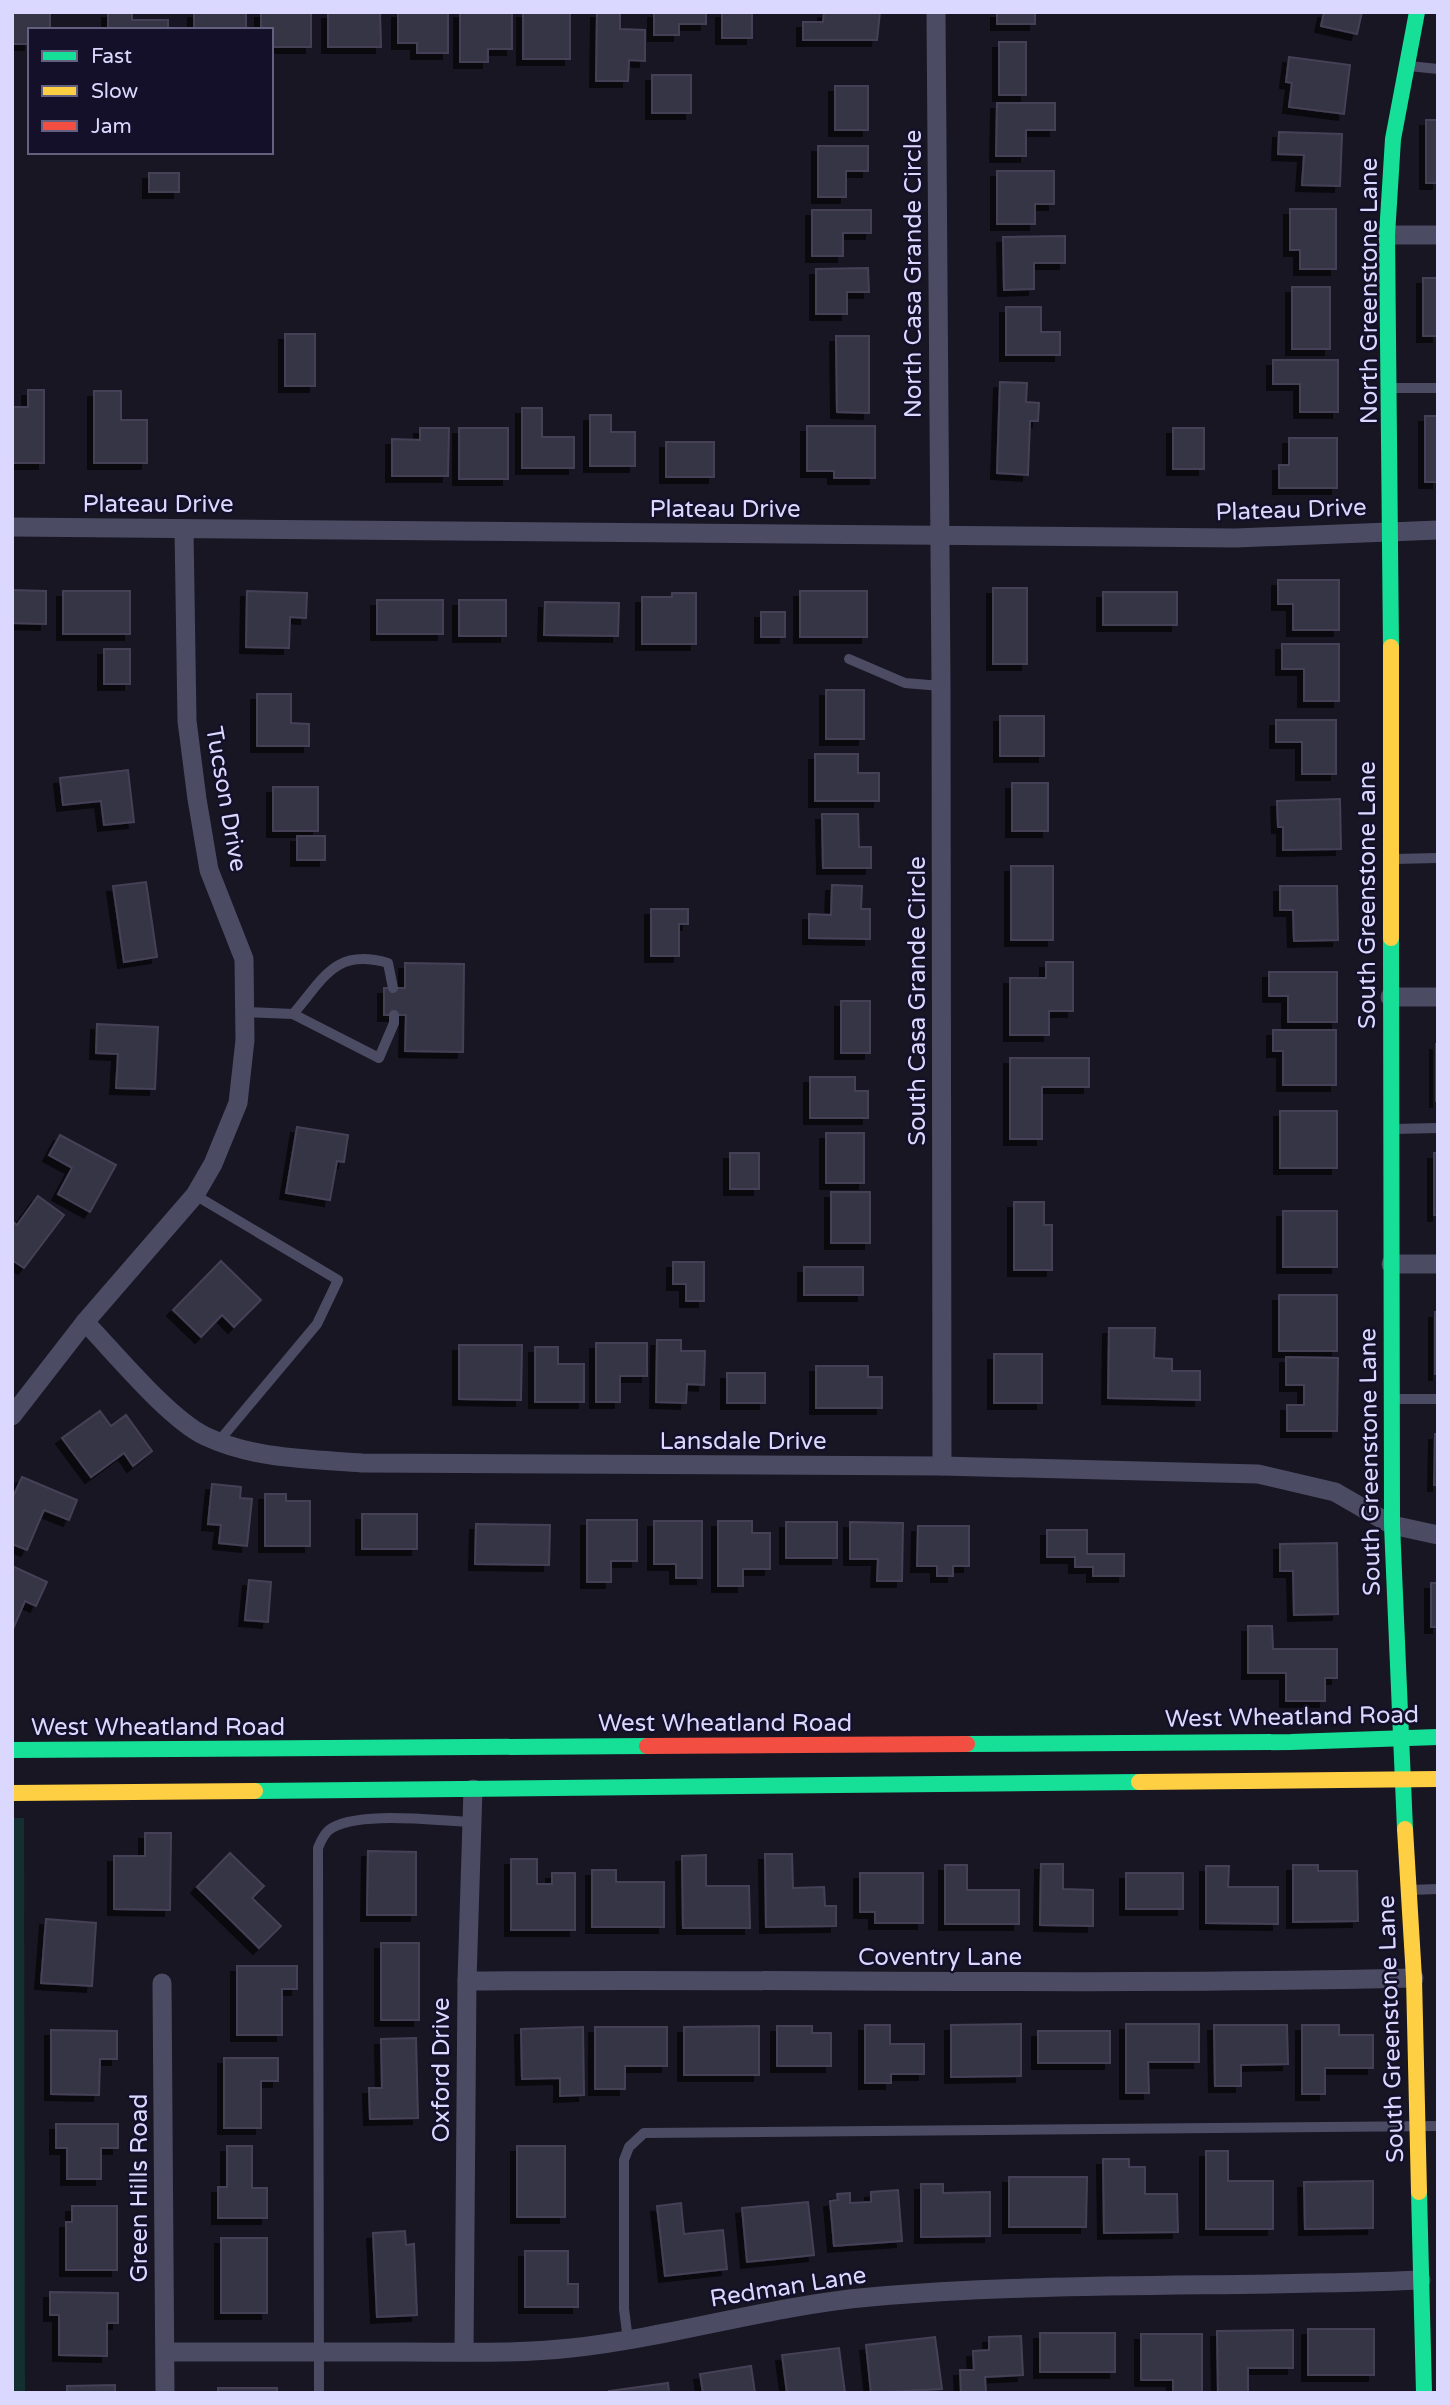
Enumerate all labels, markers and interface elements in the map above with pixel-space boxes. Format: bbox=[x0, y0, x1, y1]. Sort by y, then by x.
legend bbox=[28, 28, 273, 154]
text: Fast bbox=[91, 44, 132, 69]
text: Slow bbox=[91, 79, 139, 104]
text: Jam bbox=[91, 114, 132, 139]
street label: North Casa Grande Circle bbox=[899, 130, 928, 418]
street label: North Greenstone Lane bbox=[1355, 158, 1384, 424]
street label: Plateau Drive bbox=[82, 490, 234, 519]
street label: Plateau Drive bbox=[1215, 493, 1367, 527]
street label: Plateau Drive bbox=[649, 495, 801, 524]
street label: Tucson Drive bbox=[199, 724, 253, 874]
street label: South Greenstone Lane bbox=[1353, 761, 1382, 1029]
street label: South Casa Grande Circle bbox=[903, 856, 932, 1146]
street label: South Greenstone Lane bbox=[1353, 1328, 1387, 1596]
street label: Lansdale Drive bbox=[660, 1427, 827, 1456]
street label: West Wheatland Road bbox=[1165, 1700, 1419, 1734]
street label: West Wheatland Road bbox=[598, 1709, 852, 1738]
street label: West Wheatland Road bbox=[31, 1713, 285, 1742]
street label: South Greenstone Lane bbox=[1372, 1895, 1410, 2163]
street label: Coventry Lane bbox=[858, 1943, 1022, 1972]
street label: Oxford Drive bbox=[427, 1997, 456, 2143]
street label: Green Hills Road bbox=[125, 2094, 154, 2282]
street label: Redman Lane bbox=[708, 2260, 868, 2314]

